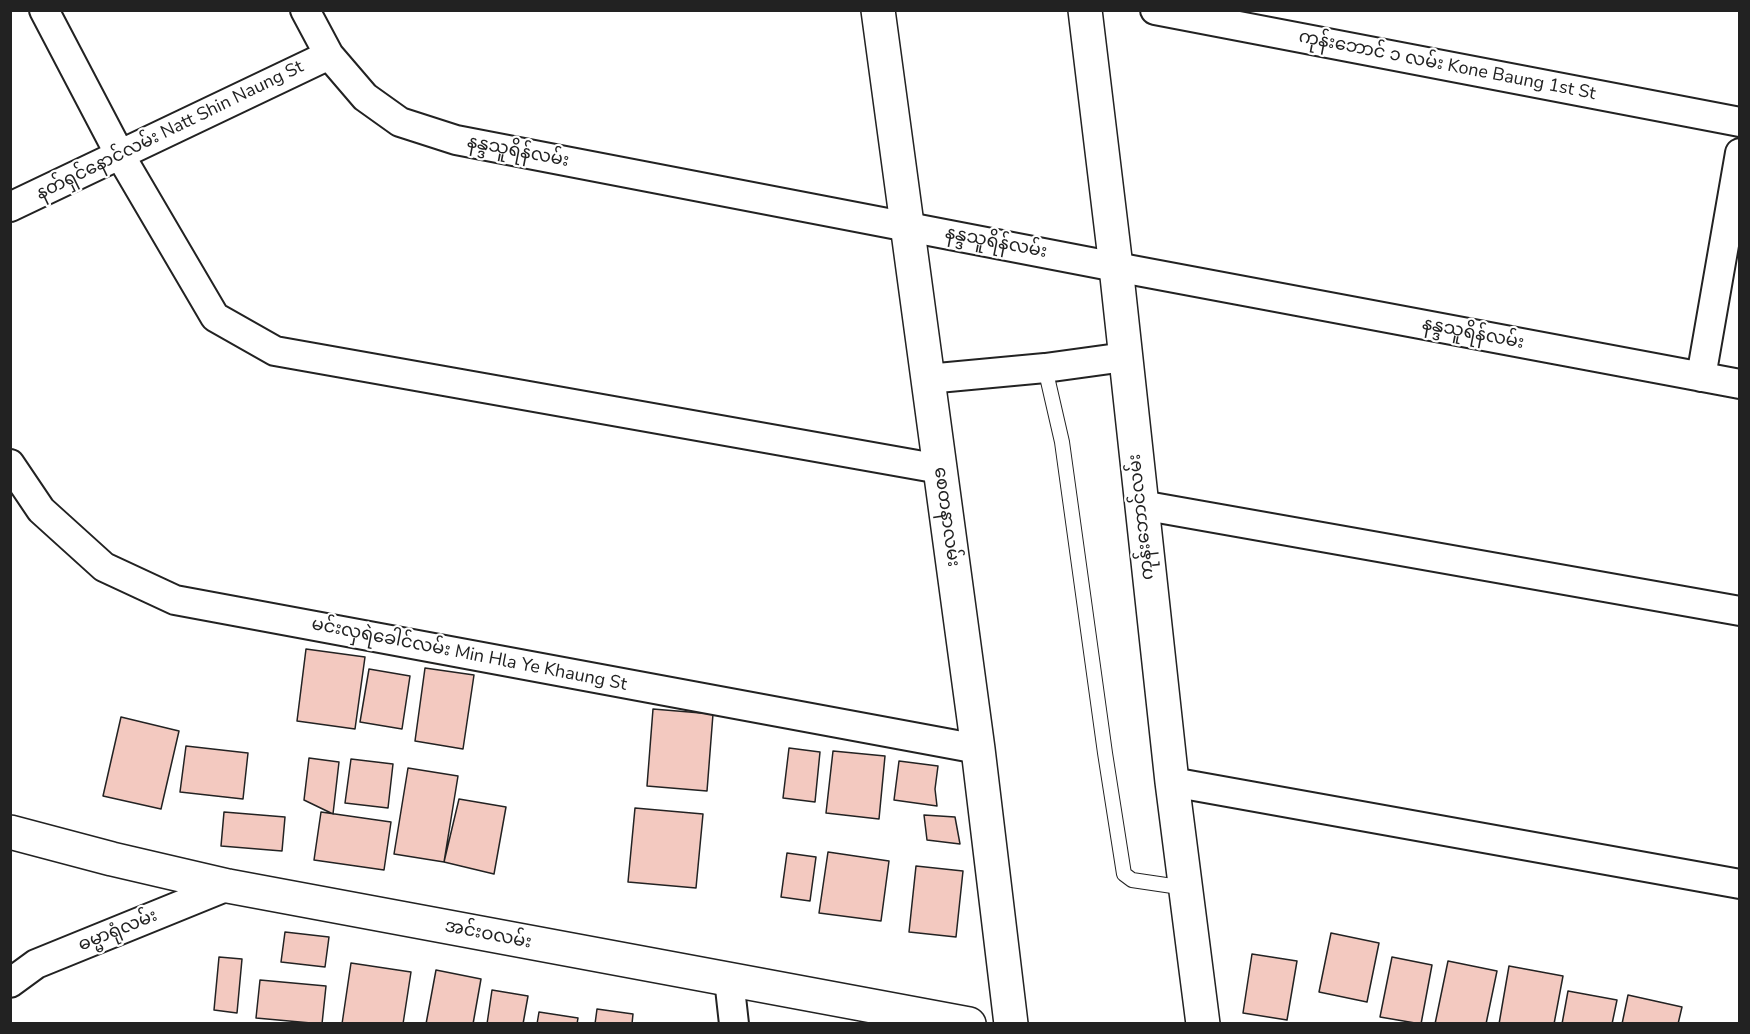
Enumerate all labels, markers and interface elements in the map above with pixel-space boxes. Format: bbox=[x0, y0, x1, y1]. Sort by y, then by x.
street label: ကုန်းဘောင် ၁ လမ်း Kone Baung 1st St bbox=[1297, 27, 1597, 105]
street label: နတ်ရှင်နောင်လမ်း Natt Shin Naung St bbox=[33, 57, 307, 205]
street label: နန္ဒသူရိန်လမ်း bbox=[465, 132, 571, 172]
street label: နန္ဒသူရိန်လမ်း bbox=[943, 223, 1049, 263]
street label: နန္ဒသူရိန်လမ်း bbox=[1420, 314, 1526, 354]
street label: ကုန်းဘောင်လမ်း bbox=[1125, 453, 1159, 581]
street label: စေတနာလမ်း bbox=[928, 466, 964, 568]
street label: မင်းလှရဲခေါင်လမ်း Min Hla Ye Khaung St bbox=[309, 614, 629, 696]
street label: ဓမ္မာရုံလမ်း bbox=[75, 905, 161, 957]
street label: အင်းဝလမ်း bbox=[443, 916, 533, 954]

